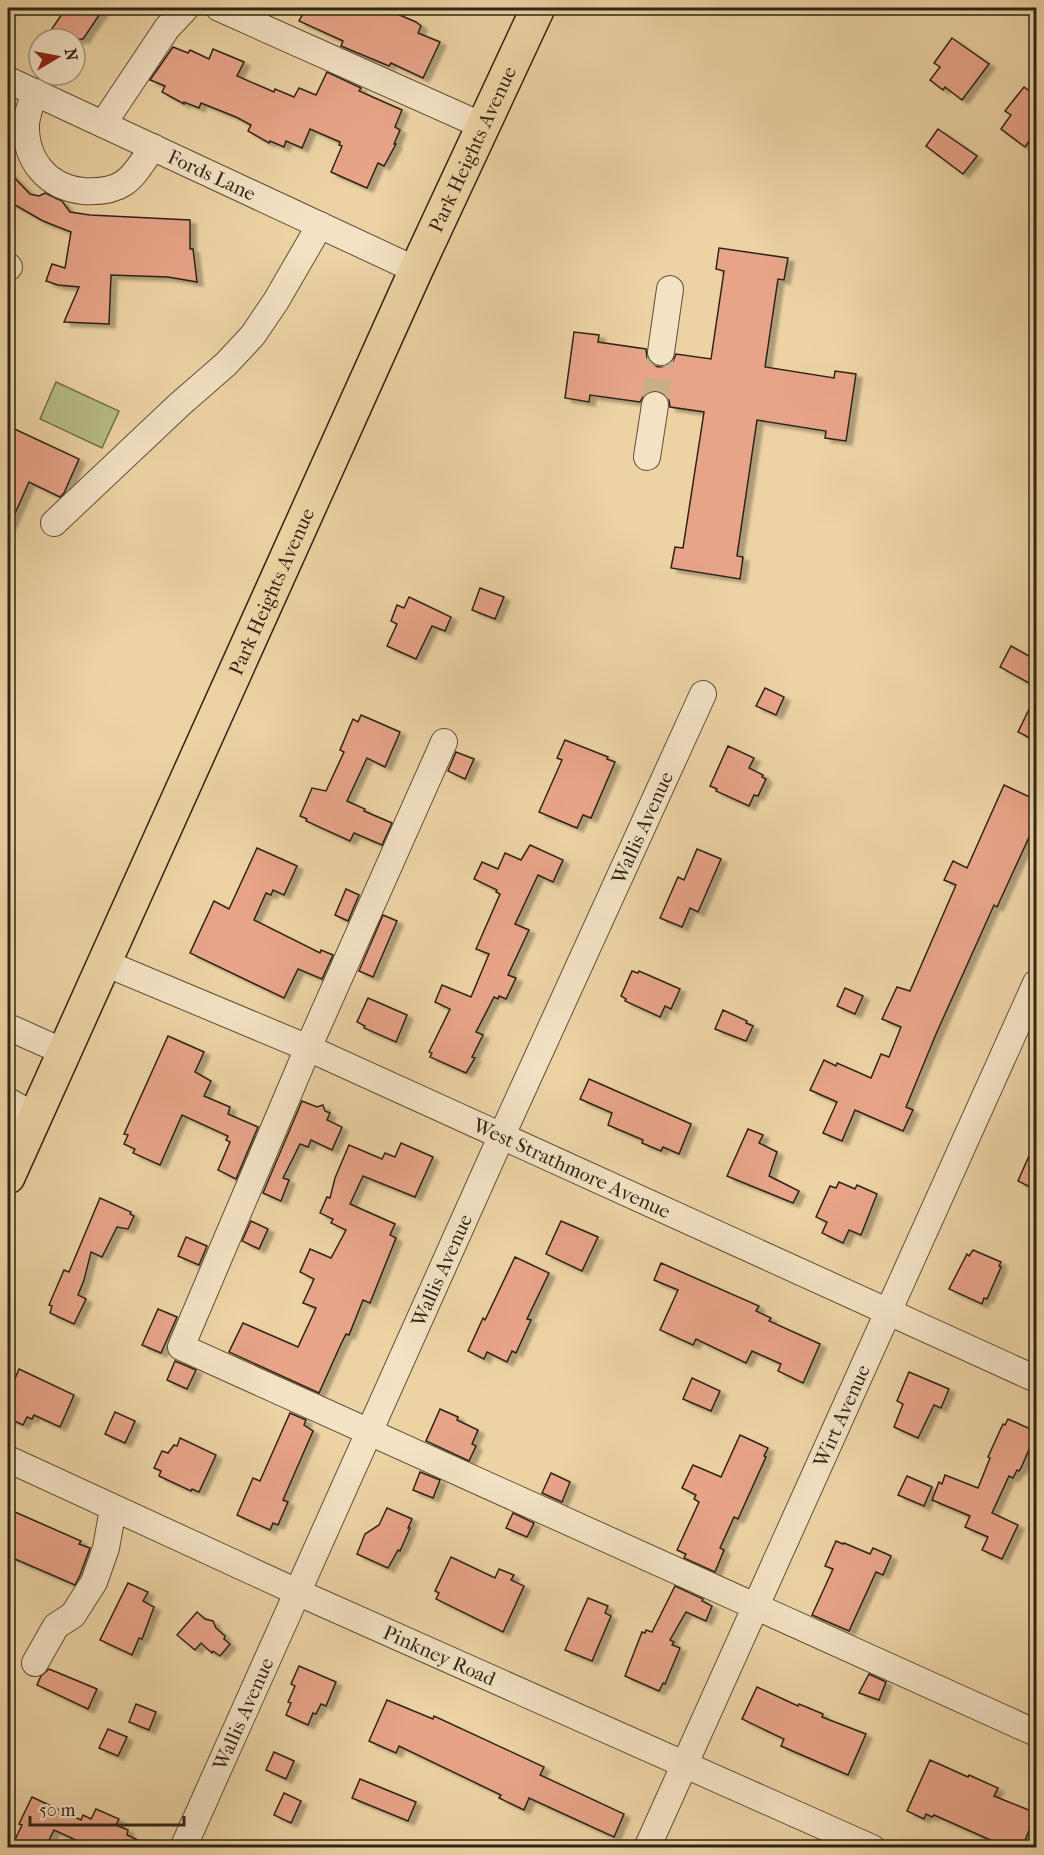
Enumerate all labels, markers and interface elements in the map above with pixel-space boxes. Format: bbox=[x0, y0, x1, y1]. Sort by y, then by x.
north arrow bbox=[27, 27, 87, 87]
text: N bbox=[61, 47, 82, 63]
street label: Park Heights Avenue bbox=[424, 62, 521, 236]
street label: Fords Lane bbox=[164, 145, 259, 206]
street label: Park Heights Avenue bbox=[224, 505, 319, 679]
street label: Wallis Avenue bbox=[607, 768, 678, 888]
street label: West Strathmore Avenue bbox=[468, 1113, 674, 1223]
street label: Wallis Avenue bbox=[406, 1210, 477, 1331]
street label: Wirt Avenue bbox=[808, 1361, 875, 1472]
street label: Pinkney Road bbox=[379, 1621, 500, 1691]
street label: Wallis Avenue bbox=[208, 1654, 279, 1775]
scale bar bbox=[30, 1789, 184, 1827]
text: 50 m bbox=[39, 1800, 76, 1821]

